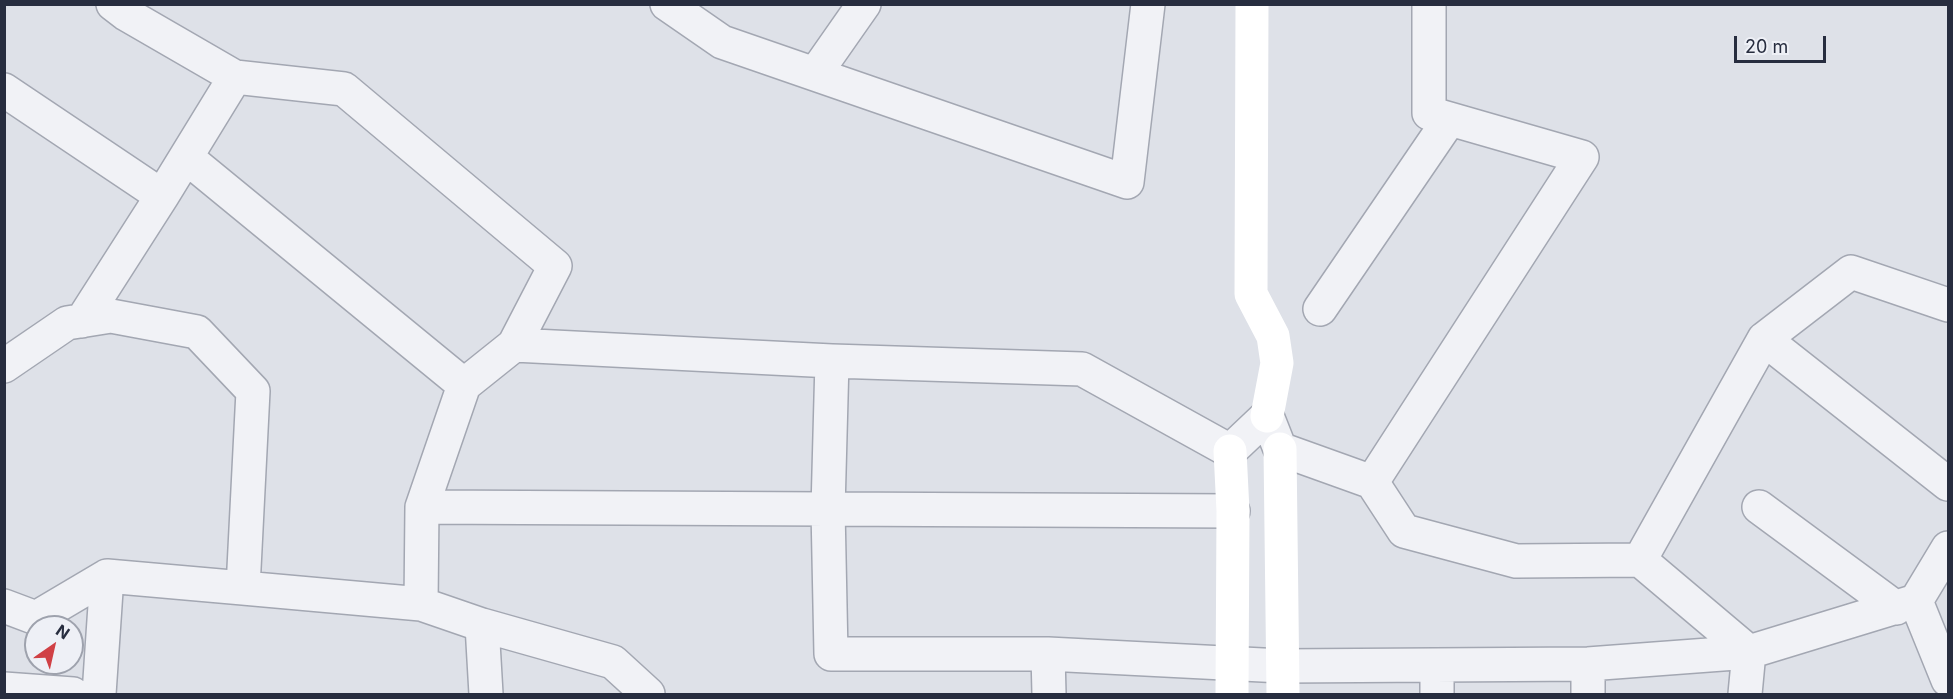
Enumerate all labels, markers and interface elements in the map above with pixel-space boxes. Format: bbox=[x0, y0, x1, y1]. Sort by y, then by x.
scale bar bbox=[1737, 24, 1828, 62]
text: 20 m bbox=[1745, 36, 1788, 57]
north arrow bbox=[24, 615, 84, 675]
text: N bbox=[52, 620, 74, 643]

